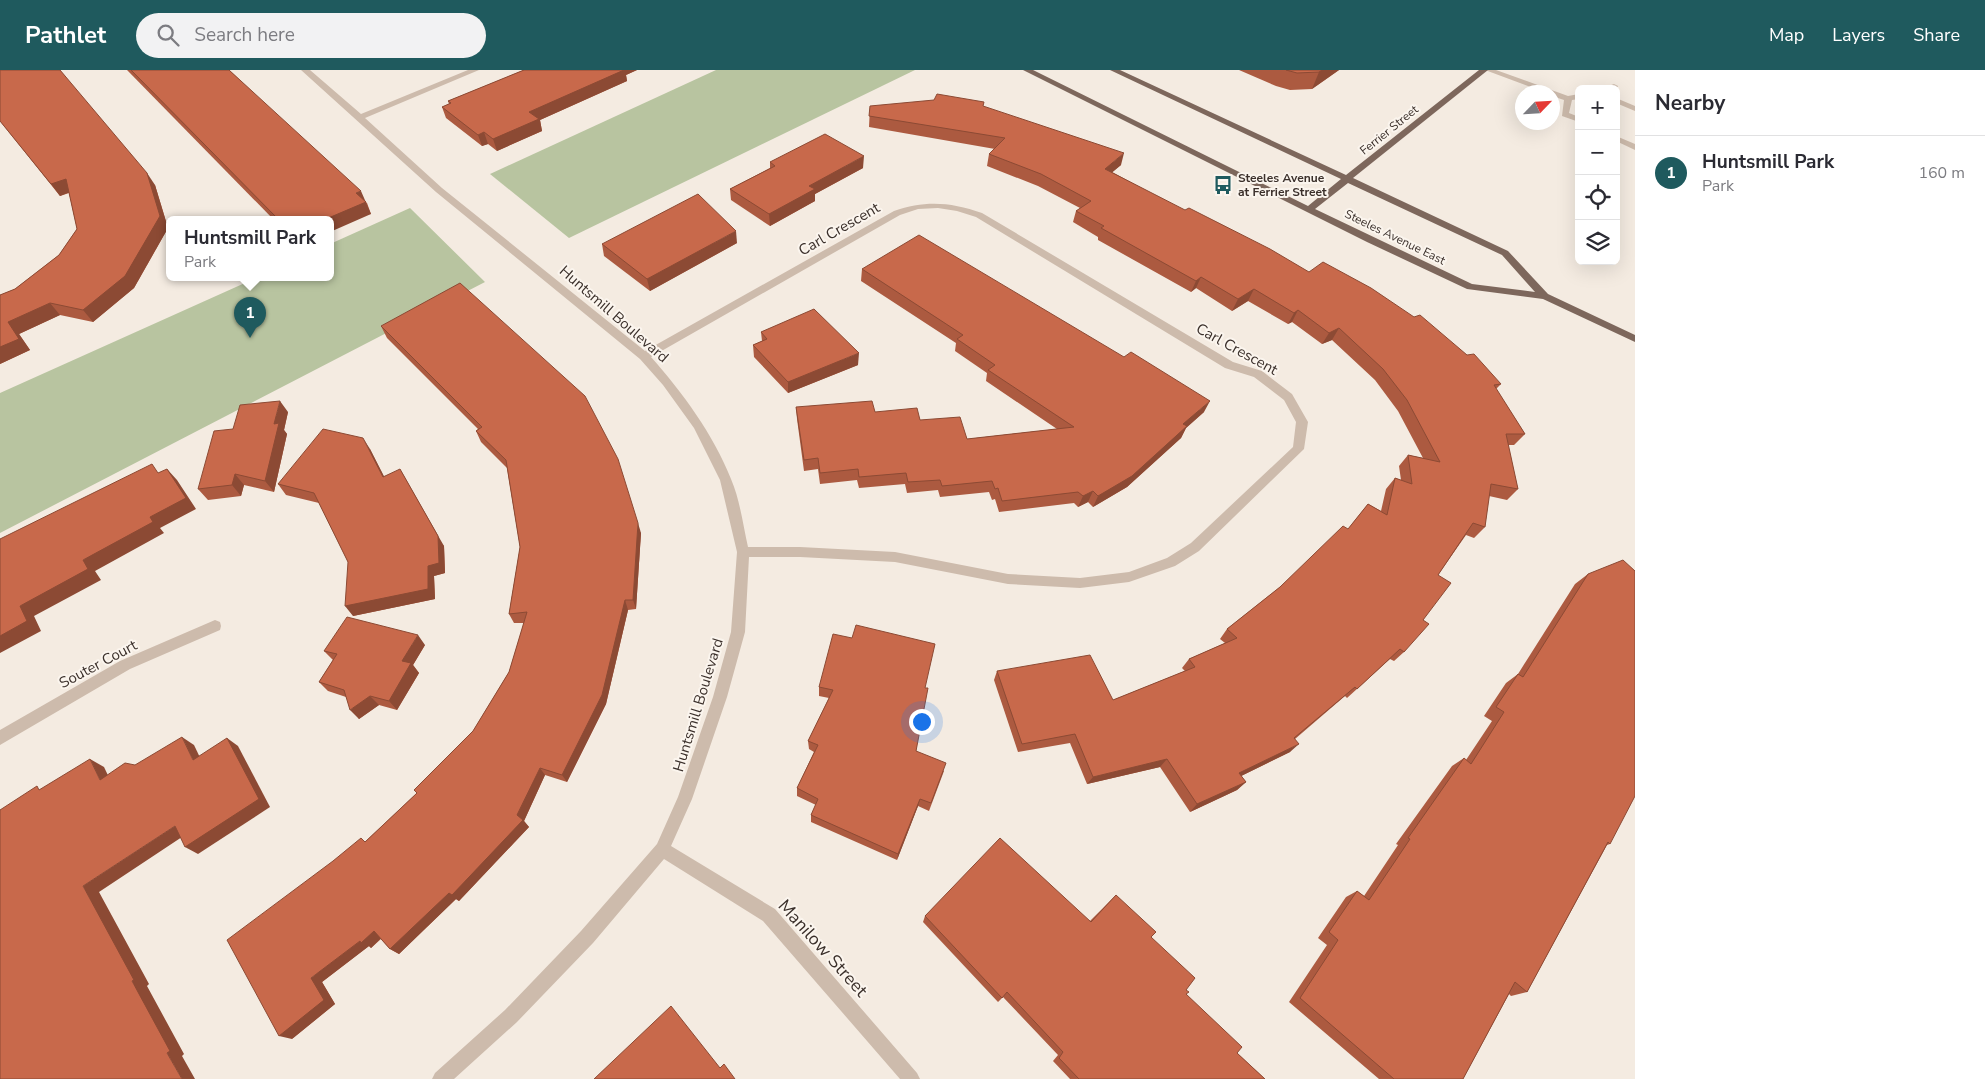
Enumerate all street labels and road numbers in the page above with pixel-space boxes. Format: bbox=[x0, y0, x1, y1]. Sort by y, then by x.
street label: Ferrier Street bbox=[1357, 101, 1422, 158]
street label: Carl Crescent bbox=[795, 197, 884, 260]
street label: Steeles Avenue East bbox=[1342, 206, 1449, 269]
street label: Huntsmill Boulevard bbox=[555, 261, 673, 367]
street label: Carl Crescent bbox=[1193, 318, 1282, 380]
street label: Souter Court bbox=[55, 635, 141, 693]
street label: Huntsmill Boulevard bbox=[668, 636, 728, 774]
street label: Manilow Street bbox=[773, 894, 874, 1002]

